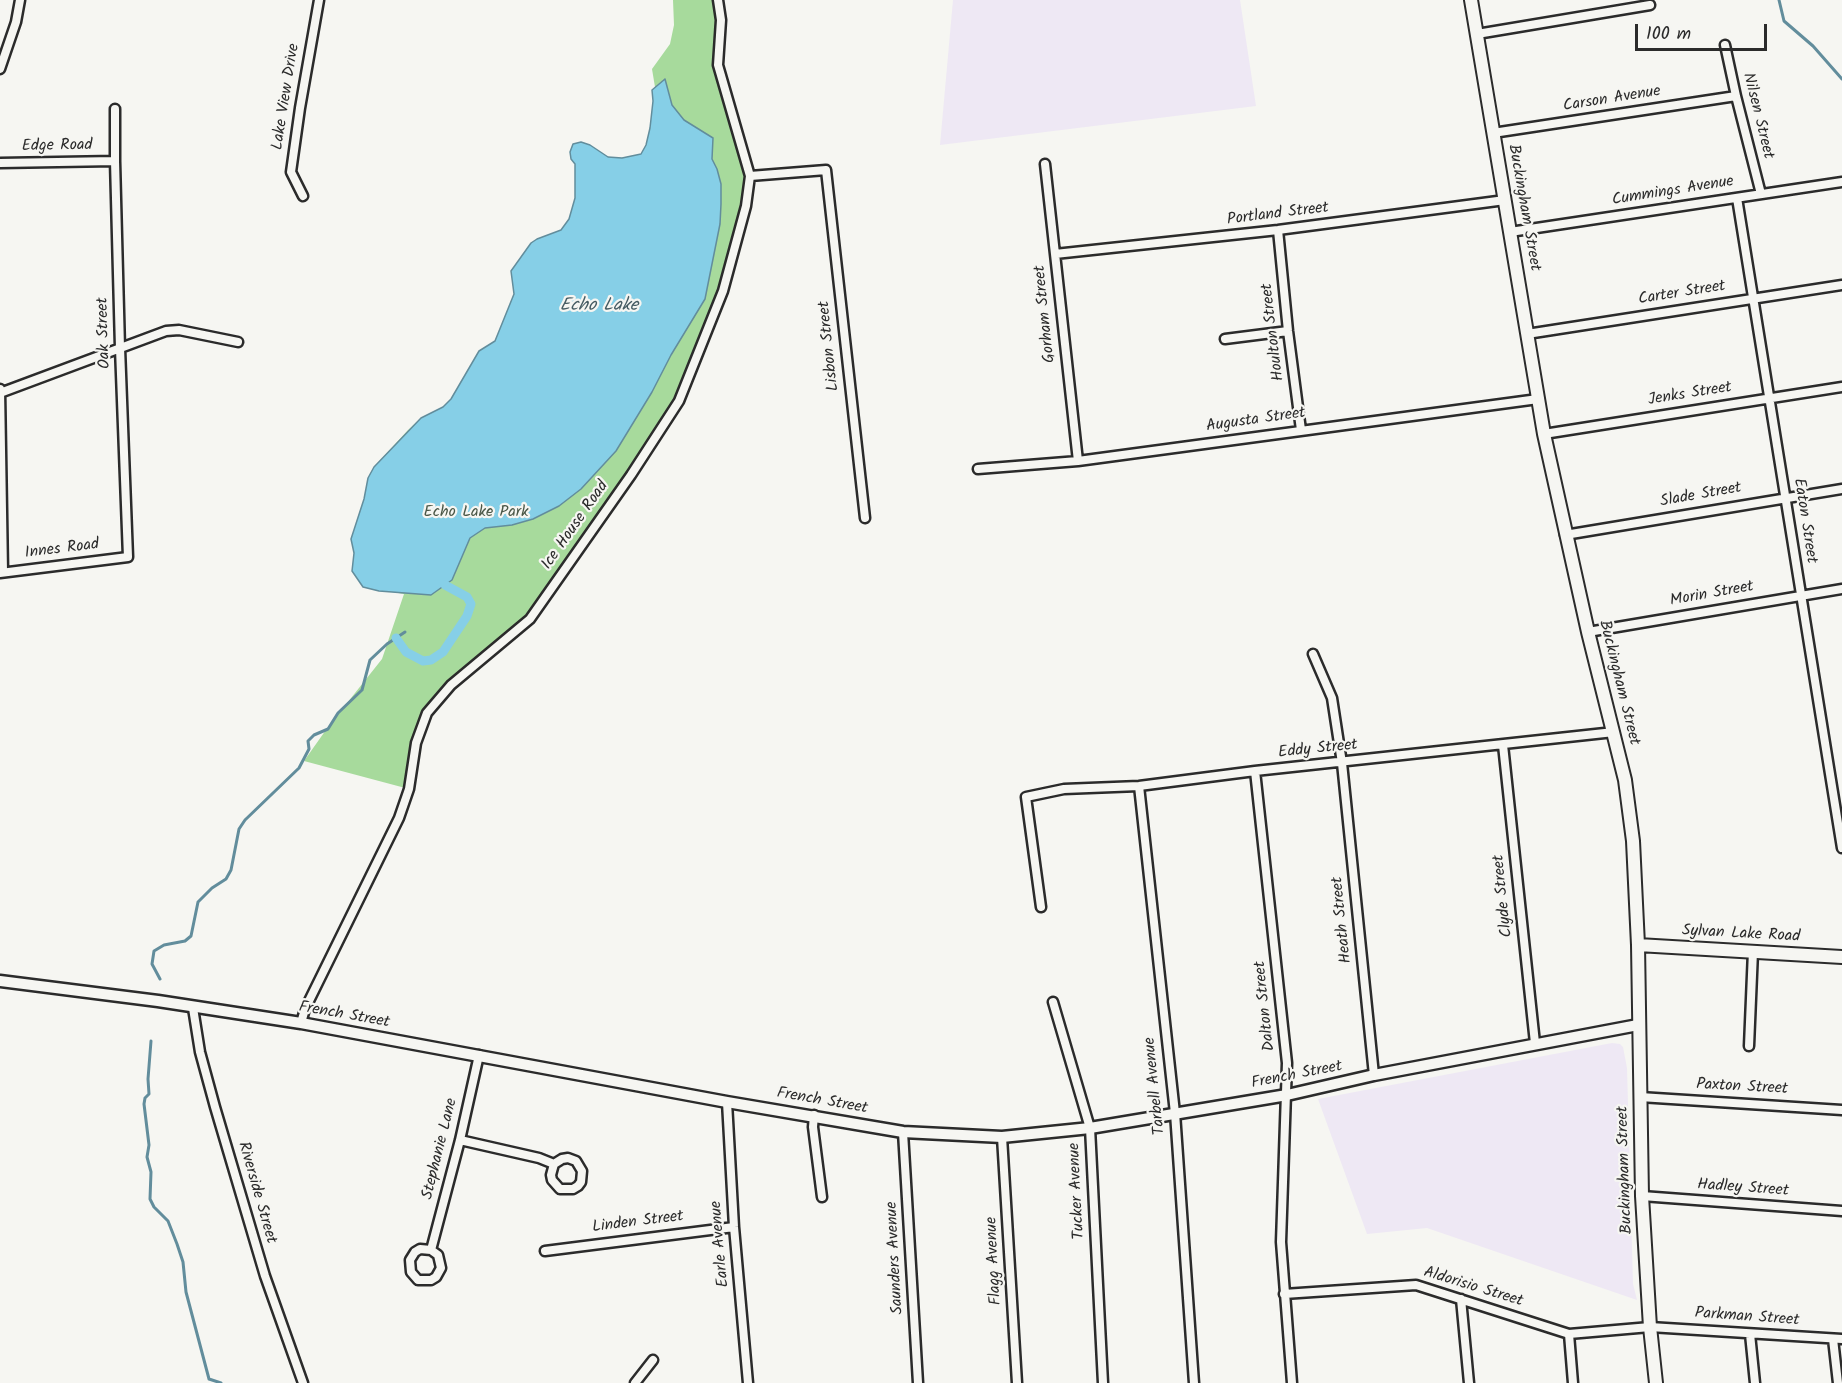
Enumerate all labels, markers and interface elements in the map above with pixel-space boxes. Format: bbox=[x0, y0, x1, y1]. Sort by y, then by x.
scale bar bbox=[1638, 12, 1770, 50]
text: 100 m bbox=[1646, 20, 1691, 49]
street label: Lake View Drive bbox=[269, 42, 305, 152]
street label: Nilsen Street bbox=[1737, 71, 1777, 161]
street label: Carson Avenue bbox=[1562, 83, 1662, 117]
street label: Edge Road bbox=[22, 137, 92, 157]
street label: Buckingham Street bbox=[1502, 143, 1544, 273]
street label: Cummings Avenue bbox=[1611, 173, 1735, 211]
street label: Portland Street bbox=[1226, 199, 1330, 231]
street label: Gorham Street bbox=[1031, 264, 1061, 364]
street label: Carter Street bbox=[1637, 278, 1727, 310]
street label: Houlton Street bbox=[1258, 282, 1290, 382]
water label: Echo Lake bbox=[560, 296, 638, 318]
street label: Oak Street bbox=[94, 297, 116, 369]
street label: Lisbon Street bbox=[816, 300, 844, 392]
street label: Jenks Street bbox=[1647, 379, 1733, 411]
street label: Augusta Street bbox=[1205, 405, 1307, 437]
street label: Eaton Street bbox=[1788, 477, 1820, 565]
street label: Ice House Road bbox=[538, 478, 614, 574]
street label: Slade Street bbox=[1659, 479, 1743, 513]
park label: Echo Lake Park bbox=[423, 503, 529, 523]
street label: Innes Road bbox=[24, 536, 100, 564]
street label: Morin Street bbox=[1669, 578, 1755, 612]
street label: Buckingham Street bbox=[1593, 618, 1643, 748]
street label: Eddy Street bbox=[1277, 736, 1359, 764]
street label: Clyde Street bbox=[1490, 854, 1518, 938]
street label: Heath Street bbox=[1329, 876, 1357, 964]
street label: Sylvan Lake Road bbox=[1681, 922, 1801, 948]
street label: Dalton Street bbox=[1252, 960, 1280, 1052]
street label: French Street bbox=[297, 999, 391, 1033]
street label: Tarbell Avenue bbox=[1141, 1036, 1171, 1136]
street label: French Street bbox=[1250, 1058, 1344, 1094]
street label: Paxton Street bbox=[1696, 1076, 1788, 1100]
street label: French Street bbox=[775, 1085, 869, 1119]
street label: Stephanie Lane bbox=[419, 1096, 463, 1202]
street label: Buckingham Street bbox=[1614, 1106, 1638, 1234]
street label: Riverside Street bbox=[232, 1140, 280, 1246]
street label: Tucker Avenue bbox=[1066, 1142, 1090, 1240]
street label: Hadley Street bbox=[1697, 1176, 1789, 1202]
street label: Earle Avenue bbox=[708, 1200, 734, 1288]
street label: Saunders Avenue bbox=[883, 1201, 909, 1315]
street label: Linden Street bbox=[591, 1208, 685, 1238]
street label: Flagg Avenue bbox=[983, 1216, 1007, 1306]
street label: Aldorisio Street bbox=[1421, 1264, 1525, 1312]
street label: Parkman Street bbox=[1694, 1305, 1800, 1331]

